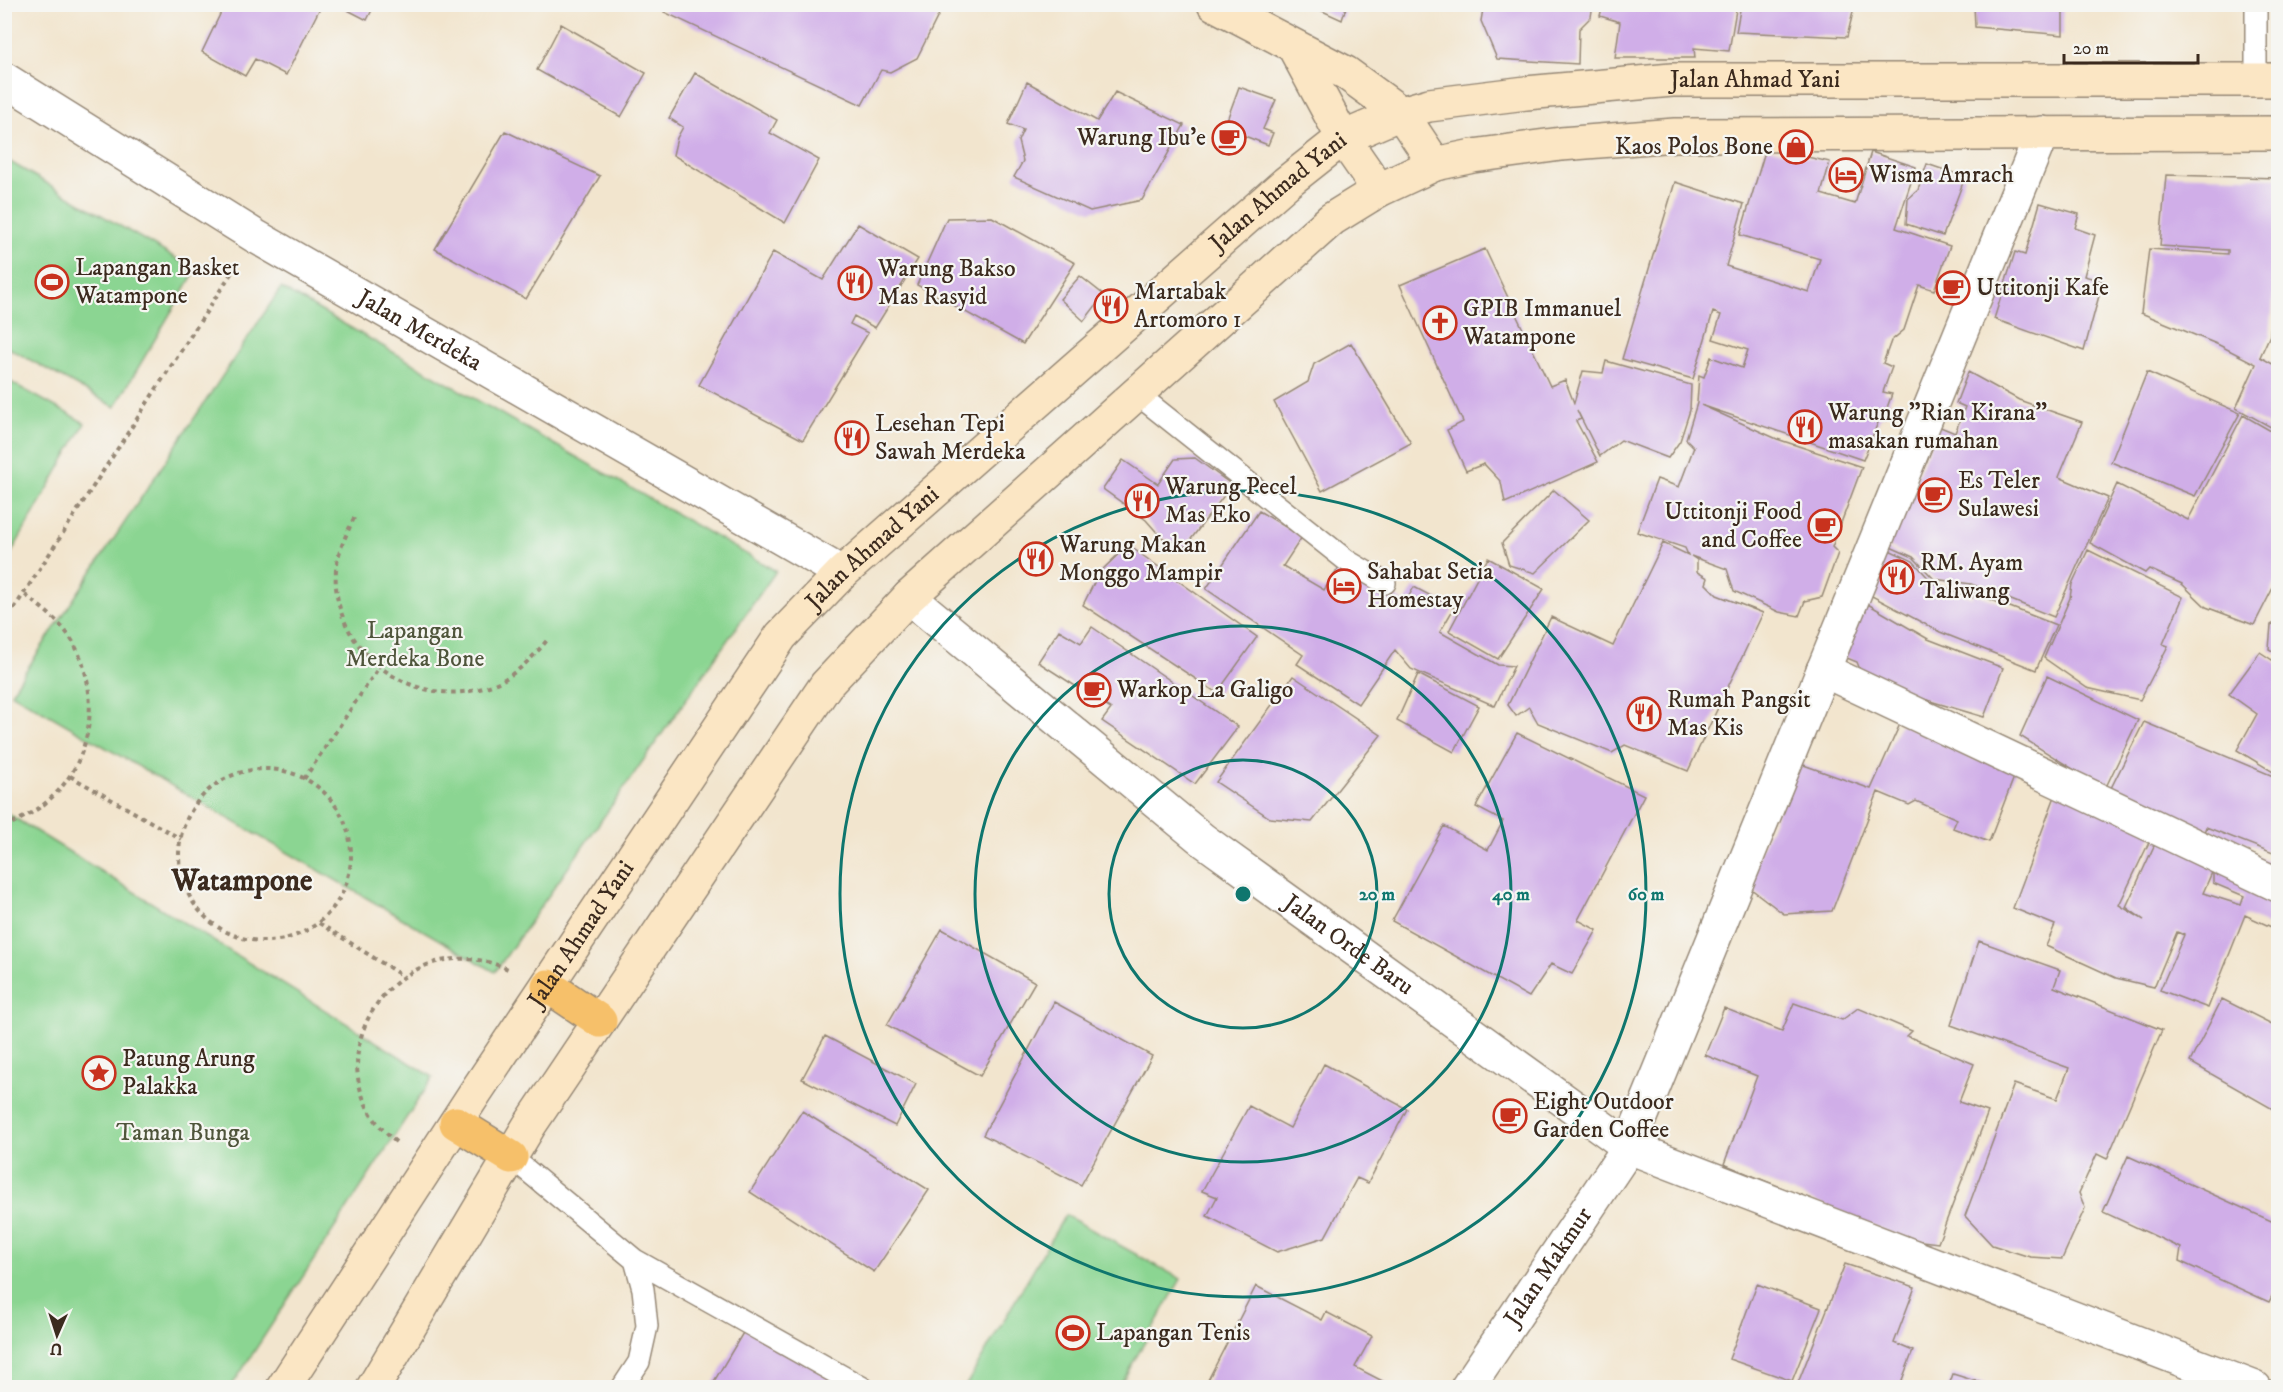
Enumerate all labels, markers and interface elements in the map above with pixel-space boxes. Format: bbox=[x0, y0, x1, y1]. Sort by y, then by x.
scale bar bbox=[2064, 27, 2198, 65]
text: 20 m bbox=[2073, 38, 2109, 60]
street label: Jalan Ahmad Yani bbox=[1668, 65, 1840, 95]
cafe icon: Warung Ibu'e bbox=[1211, 120, 1247, 156]
place label: Warung Ibu'e bbox=[1076, 123, 1206, 153]
street label: Jalan Ahmad Yani bbox=[1202, 126, 1353, 259]
shop icon: Kaos Polos Bone bbox=[1778, 129, 1814, 165]
place label: Kaos Polos Bone bbox=[1615, 132, 1773, 162]
hotel icon: Wisma Amrach bbox=[1828, 157, 1864, 193]
place label: Wisma Amrach bbox=[1868, 160, 2014, 190]
place label: Lapangan Basket Watampone bbox=[74, 253, 240, 311]
place label: Warung Bakso Mas Rasyid bbox=[877, 254, 1016, 312]
sports icon: Lapangan Basket Watampone bbox=[34, 264, 70, 300]
restaurant icon: Warung Bakso Mas Rasyid bbox=[837, 265, 873, 301]
cafe icon: Uttitonji Kafe bbox=[1935, 270, 1971, 306]
place label: Uttitonji Kafe bbox=[1976, 273, 2109, 303]
place label: Martabak Artomoro 1 bbox=[1134, 277, 1242, 335]
street label: Jalan Merdeka bbox=[350, 282, 488, 379]
restaurant icon: Martabak Artomoro 1 bbox=[1093, 288, 1129, 324]
place label: GPIB Immanuel Watampone bbox=[1462, 294, 1622, 352]
church icon: GPIB Immanuel Watampone bbox=[1422, 305, 1458, 341]
place label: Warung "Rian Kirana" masakan rumahan bbox=[1827, 398, 2047, 456]
place label: Lesehan Tepi Sawah Merdeka bbox=[875, 409, 1026, 467]
restaurant icon: Warung "Rian Kirana" masakan rumahan bbox=[1787, 409, 1823, 445]
restaurant icon: Lesehan Tepi Sawah Merdeka bbox=[834, 420, 870, 456]
place label: Es Teler Sulawesi bbox=[1958, 466, 2040, 524]
place label: Warung Pecel Mas Eko bbox=[1164, 472, 1297, 530]
cafe icon: Es Teler Sulawesi bbox=[1917, 477, 1953, 513]
street label: Jalan Ahmad Yani bbox=[798, 480, 945, 618]
restaurant icon: Warung Pecel Mas Eko bbox=[1124, 483, 1160, 519]
place label: Uttitonji Food and Coffee bbox=[1664, 497, 1802, 555]
cafe icon: Uttitonji Food and Coffee bbox=[1807, 508, 1843, 544]
place label: Warung Makan Monggo Mampir bbox=[1058, 530, 1222, 588]
restaurant icon: Warung Makan Monggo Mampir bbox=[1018, 541, 1054, 577]
place label: RM. Ayam Taliwang bbox=[1920, 548, 2023, 606]
place label: Sahabat Setia Homestay bbox=[1367, 557, 1494, 615]
restaurant icon: RM. Ayam Taliwang bbox=[1879, 559, 1915, 595]
hotel icon: Sahabat Setia Homestay bbox=[1326, 568, 1362, 604]
park label: Lapangan Merdeka Bone bbox=[346, 616, 484, 674]
cafe icon: Warkop La Galigo bbox=[1076, 672, 1112, 708]
place label: Warkop La Galigo bbox=[1116, 675, 1293, 705]
place label: Rumah Pangsit Mas Kis bbox=[1667, 685, 1811, 743]
restaurant icon: Rumah Pangsit Mas Kis bbox=[1626, 696, 1662, 732]
street label: Jalan Ahmad Yani bbox=[520, 855, 641, 1015]
district label: Watampone bbox=[171, 863, 313, 900]
centre of rings bbox=[1233, 884, 1253, 904]
text: 20 m bbox=[1359, 884, 1395, 906]
text: 40 m bbox=[1491, 884, 1530, 906]
text: 60 m bbox=[1628, 884, 1665, 906]
street label: Jalan Orde Baru bbox=[1276, 887, 1420, 1002]
place label: Patung Arung Palakka bbox=[122, 1044, 255, 1102]
place icon: Patung Arung Palakka bbox=[81, 1055, 117, 1091]
place label: Eight Outdoor Garden Coffee bbox=[1533, 1087, 1674, 1145]
cafe icon: Eight Outdoor Garden Coffee bbox=[1492, 1098, 1528, 1134]
park label: Taman Bunga bbox=[116, 1118, 250, 1148]
street label: Jalan Makmur bbox=[1497, 1202, 1599, 1334]
north arrow bbox=[27, 1305, 87, 1365]
sports icon: Lapangan Tenis bbox=[1055, 1315, 1091, 1351]
place label: Lapangan Tenis bbox=[1096, 1318, 1250, 1348]
text: U bbox=[49, 1339, 63, 1359]

